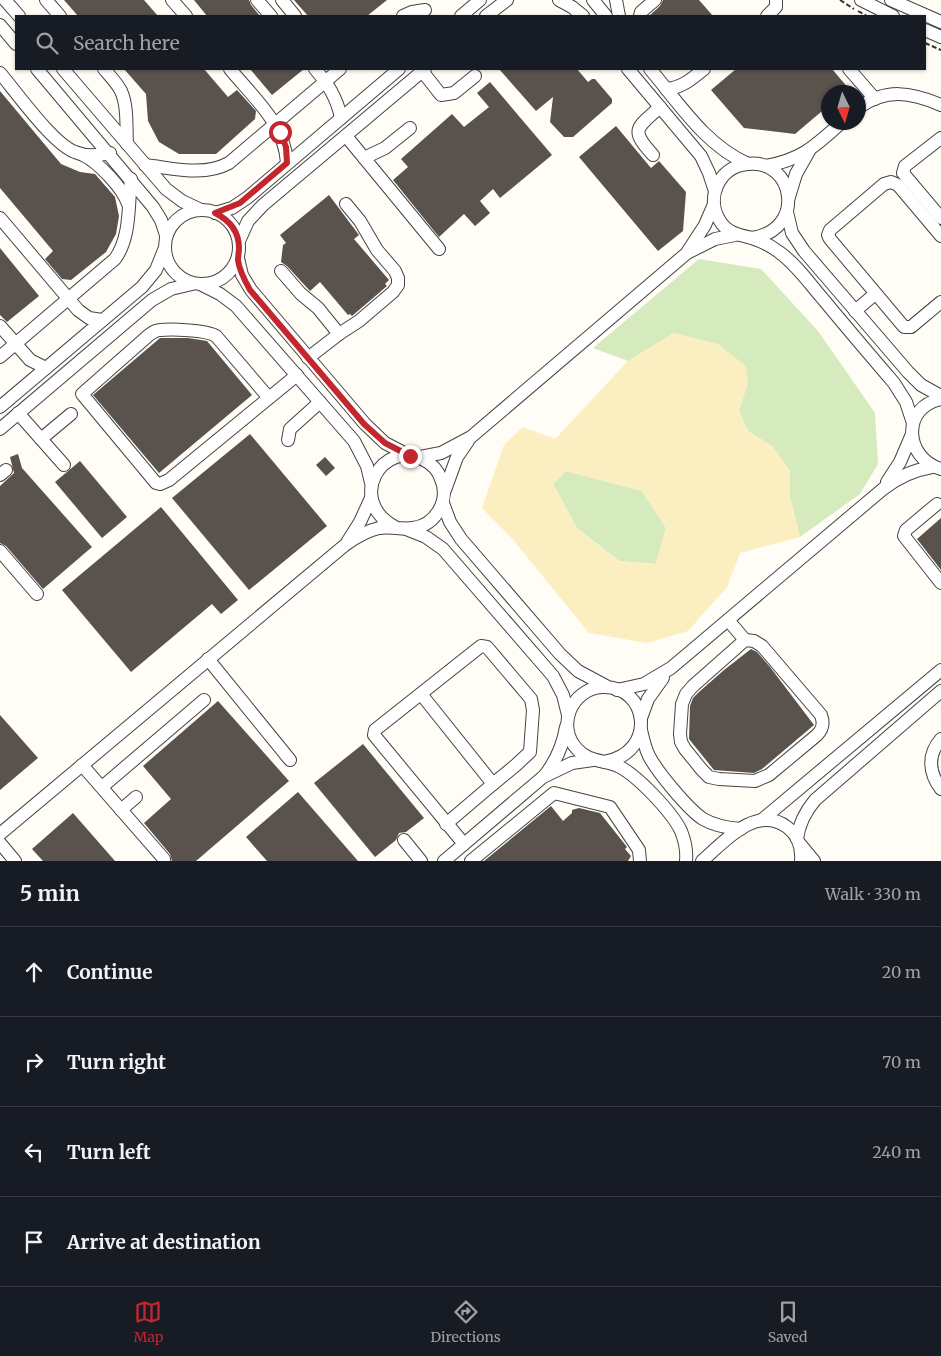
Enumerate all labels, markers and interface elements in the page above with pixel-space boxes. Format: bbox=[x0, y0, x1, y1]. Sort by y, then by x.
search box bbox=[15, 15, 926, 70]
icon: search bbox=[33, 29, 61, 57]
text: Search here bbox=[73, 31, 180, 55]
north arrow bbox=[821, 85, 866, 130]
route start bbox=[269, 121, 292, 144]
route end bbox=[399, 445, 422, 468]
text: 5 min bbox=[20, 880, 80, 907]
text: Walk · 330 m bbox=[825, 884, 921, 904]
icon: ahead bbox=[20, 958, 48, 986]
text: Continue bbox=[67, 960, 153, 984]
text: 20 m bbox=[882, 962, 921, 982]
icon: right bbox=[20, 1048, 48, 1076]
text: Turn right bbox=[67, 1050, 166, 1074]
text: 70 m bbox=[882, 1052, 921, 1072]
icon: left bbox=[20, 1138, 48, 1166]
text: Turn left bbox=[67, 1140, 151, 1164]
text: 240 m bbox=[872, 1142, 921, 1162]
icon: arrive bbox=[20, 1228, 48, 1256]
text: Arrive at destination bbox=[67, 1230, 261, 1254]
tab: Map bbox=[134, 1298, 163, 1346]
tab: Directions bbox=[431, 1298, 501, 1346]
tab: Saved bbox=[768, 1298, 807, 1346]

